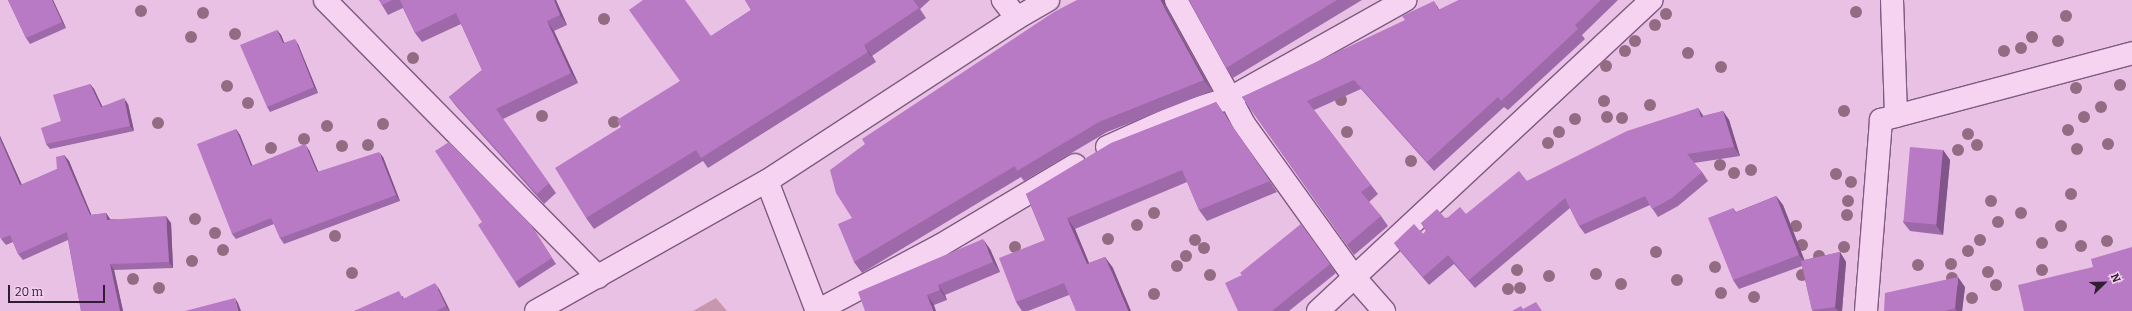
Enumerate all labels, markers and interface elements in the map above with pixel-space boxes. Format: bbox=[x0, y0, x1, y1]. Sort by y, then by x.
north arrow bbox=[2084, 263, 2124, 303]
text: N bbox=[2108, 272, 2123, 285]
scale bar bbox=[10, 277, 107, 303]
text: 20 m bbox=[15, 285, 43, 299]

